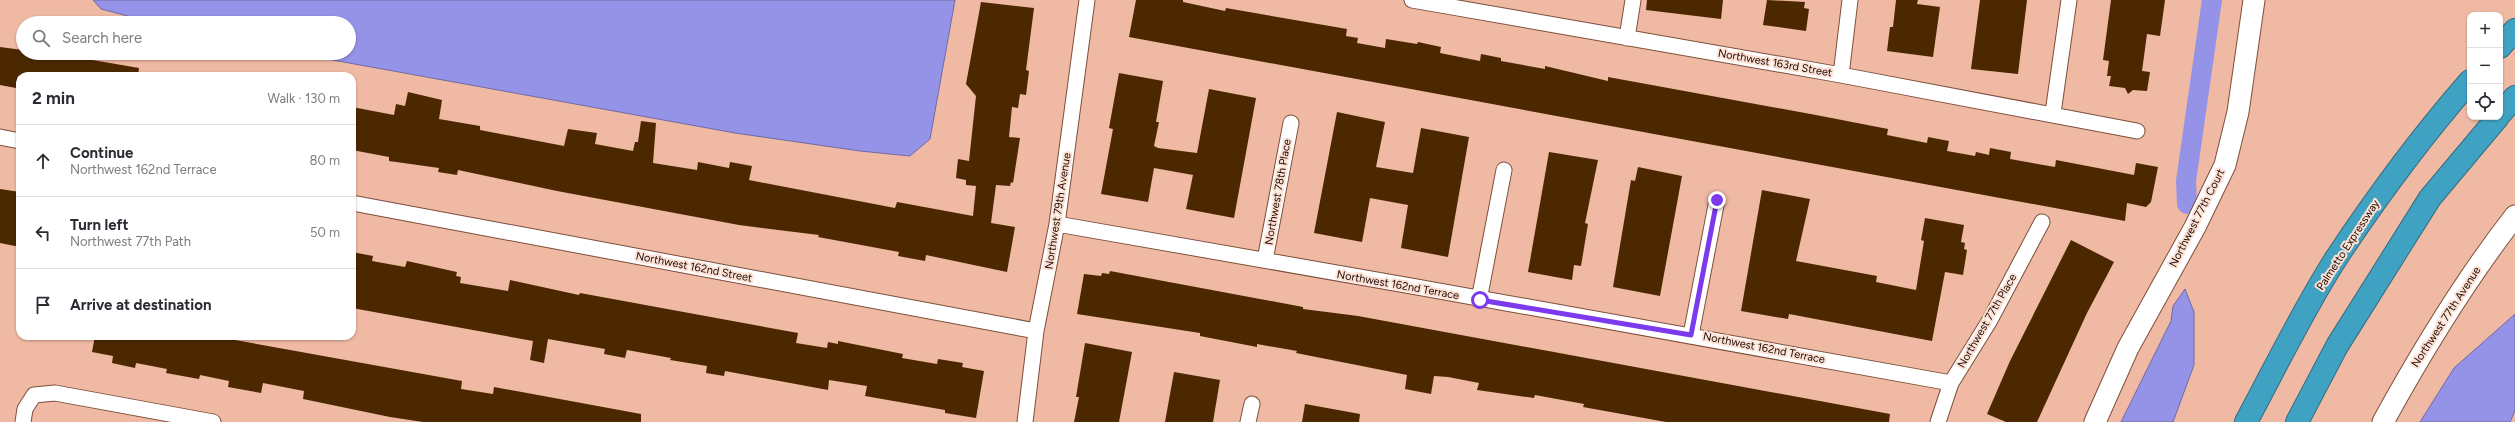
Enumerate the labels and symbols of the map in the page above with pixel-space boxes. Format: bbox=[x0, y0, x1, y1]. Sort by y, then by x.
street label: Northwest 163rd Street bbox=[1717, 47, 1833, 79]
street label: Northwest 78th Place bbox=[1262, 138, 1294, 246]
street label: Northwest 79th Avenue bbox=[1042, 152, 1074, 270]
street label: Northwest 77th Court bbox=[2167, 167, 2227, 269]
route end bbox=[1708, 191, 1726, 209]
street label: Palmetto Expressway bbox=[2314, 197, 2382, 293]
street label: Northwest 162nd Street bbox=[635, 249, 753, 285]
street label: Northwest 77th Avenue bbox=[2409, 264, 2483, 370]
street label: Northwest 162nd Terrace bbox=[1336, 268, 1460, 302]
street label: Northwest 77th Place bbox=[1955, 272, 2019, 370]
route start bbox=[1471, 291, 1489, 309]
street label: Northwest 162nd Terrace bbox=[1702, 330, 1826, 366]

